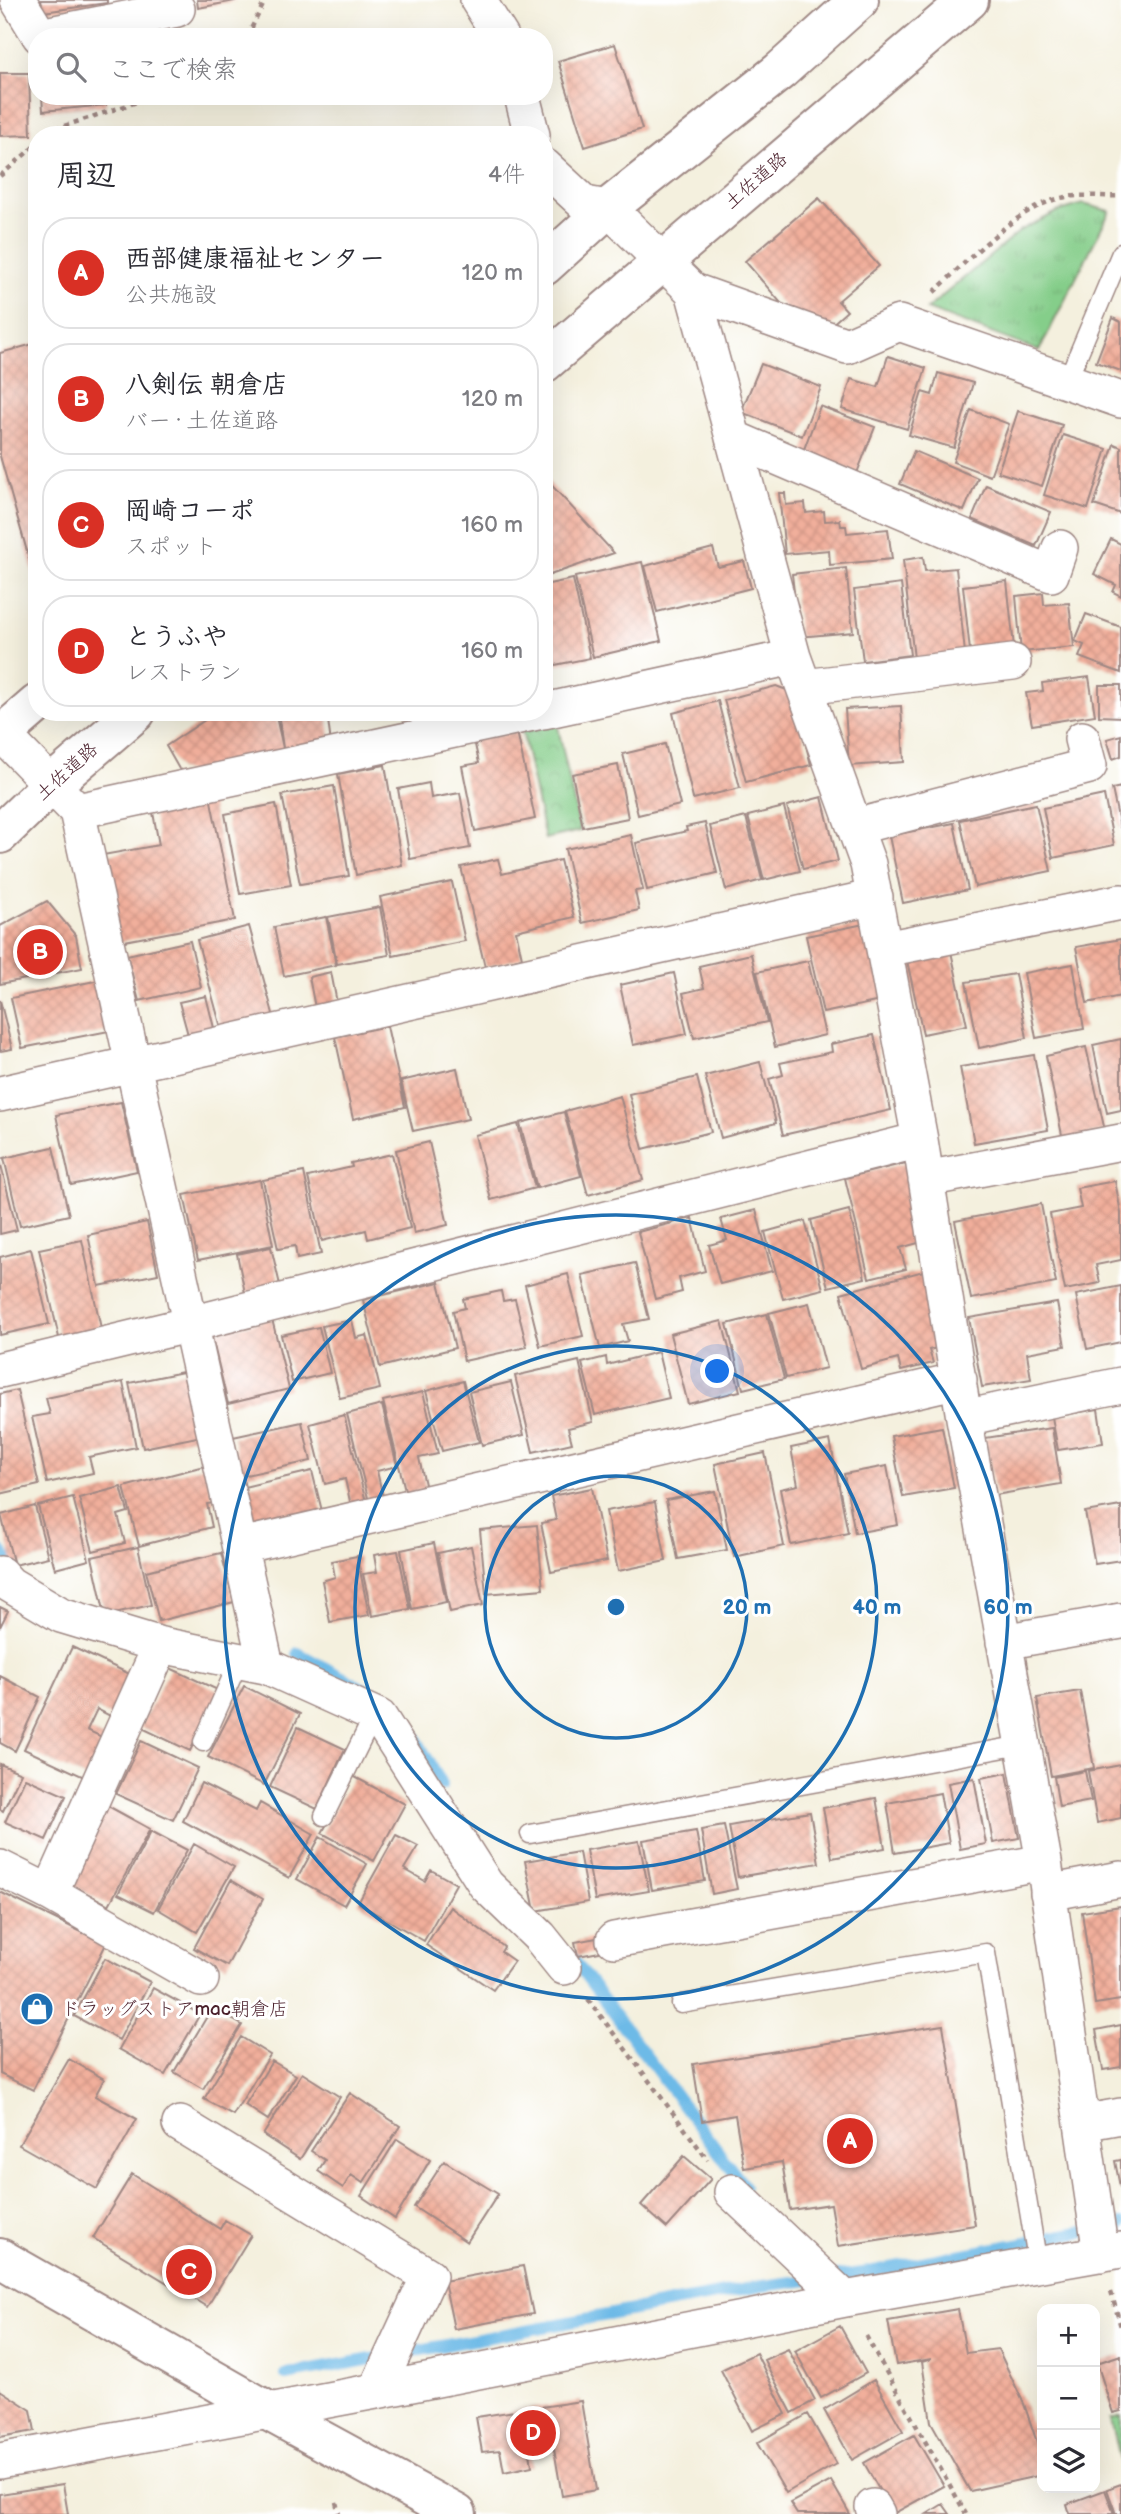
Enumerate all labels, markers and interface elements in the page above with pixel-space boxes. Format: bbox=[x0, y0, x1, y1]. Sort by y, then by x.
search box bbox=[28, 28, 553, 105]
icon: search bbox=[52, 48, 90, 86]
text: ここで検索 bbox=[108, 55, 238, 86]
street label: 土佐道路 bbox=[720, 147, 792, 215]
text: 周辺 bbox=[56, 158, 116, 194]
text: 4件 bbox=[488, 161, 525, 189]
text: 西部健康福祉センター bbox=[125, 244, 385, 275]
text: A bbox=[74, 259, 88, 287]
text: 120 m bbox=[462, 259, 523, 287]
text: 公共施設 bbox=[125, 281, 217, 309]
text: 八剣伝 朝倉店 bbox=[125, 370, 288, 401]
text: B bbox=[73, 385, 89, 413]
text: 120 m bbox=[462, 385, 523, 413]
text: バー · 土佐道路 bbox=[125, 407, 278, 435]
text: 岡崎コーポ bbox=[125, 496, 255, 527]
text: C bbox=[73, 511, 89, 539]
text: 160 m bbox=[461, 511, 523, 539]
text: スポット bbox=[125, 533, 217, 561]
text: とうふや bbox=[125, 622, 228, 653]
text: D bbox=[73, 637, 89, 665]
text: 160 m bbox=[461, 637, 523, 665]
text: レストラン bbox=[125, 659, 242, 687]
street label: 土佐道路 bbox=[31, 738, 103, 806]
pin: B bbox=[17, 926, 63, 978]
your location bbox=[700, 1354, 734, 1388]
centre of rings bbox=[604, 1595, 628, 1619]
text: 20 m bbox=[723, 1595, 771, 1620]
text: 40 m bbox=[852, 1595, 902, 1620]
text: 60 m bbox=[983, 1595, 1033, 1620]
shop icon: ドラッグストアmac朝倉店 bbox=[18, 1990, 56, 2028]
place label: ドラッグストアmac朝倉店 bbox=[61, 1998, 288, 2021]
pin: A bbox=[827, 2115, 873, 2167]
pin: C bbox=[166, 2246, 212, 2298]
map controls bbox=[1037, 2304, 1100, 2493]
button: + bbox=[1037, 2304, 1100, 2367]
button: − bbox=[1037, 2367, 1100, 2430]
pin: D bbox=[510, 2407, 556, 2459]
button: layers bbox=[1037, 2430, 1100, 2493]

